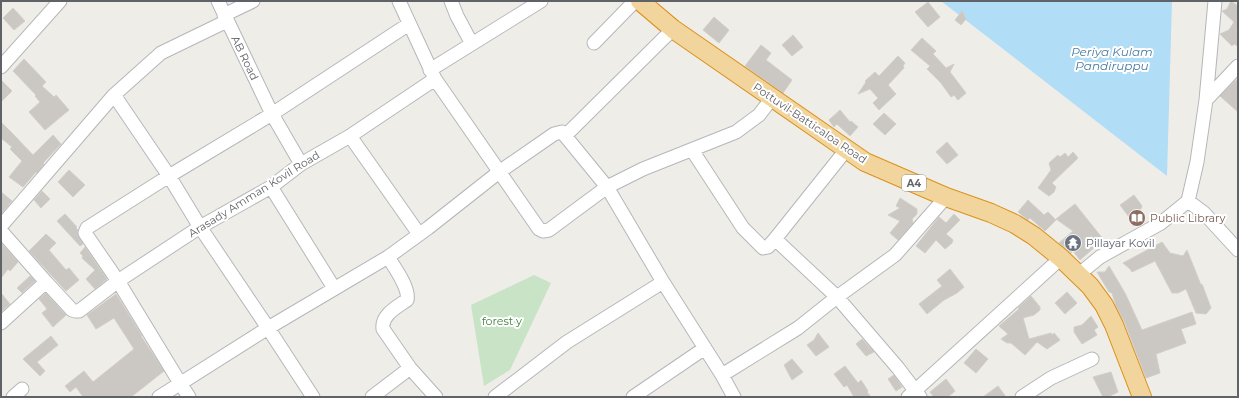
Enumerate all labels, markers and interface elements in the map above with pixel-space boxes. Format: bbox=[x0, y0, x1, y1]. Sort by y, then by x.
street label: AB Road bbox=[228, 33, 262, 83]
water label: Periya Kulam Pandiruppu bbox=[1071, 44, 1153, 73]
street label: Pottuvil-Batticaloa Road bbox=[751, 80, 869, 166]
street label: Arasady Amman Kovil Road bbox=[186, 148, 322, 240]
road number: A4 bbox=[902, 175, 926, 191]
library icon: Public Library bbox=[1127, 208, 1147, 228]
place label: Public Library bbox=[1150, 211, 1225, 225]
temple icon: Pillayar Kovil bbox=[1063, 233, 1083, 253]
place label: Pillayar Kovil bbox=[1086, 236, 1155, 250]
park label: forest y bbox=[482, 314, 522, 328]

